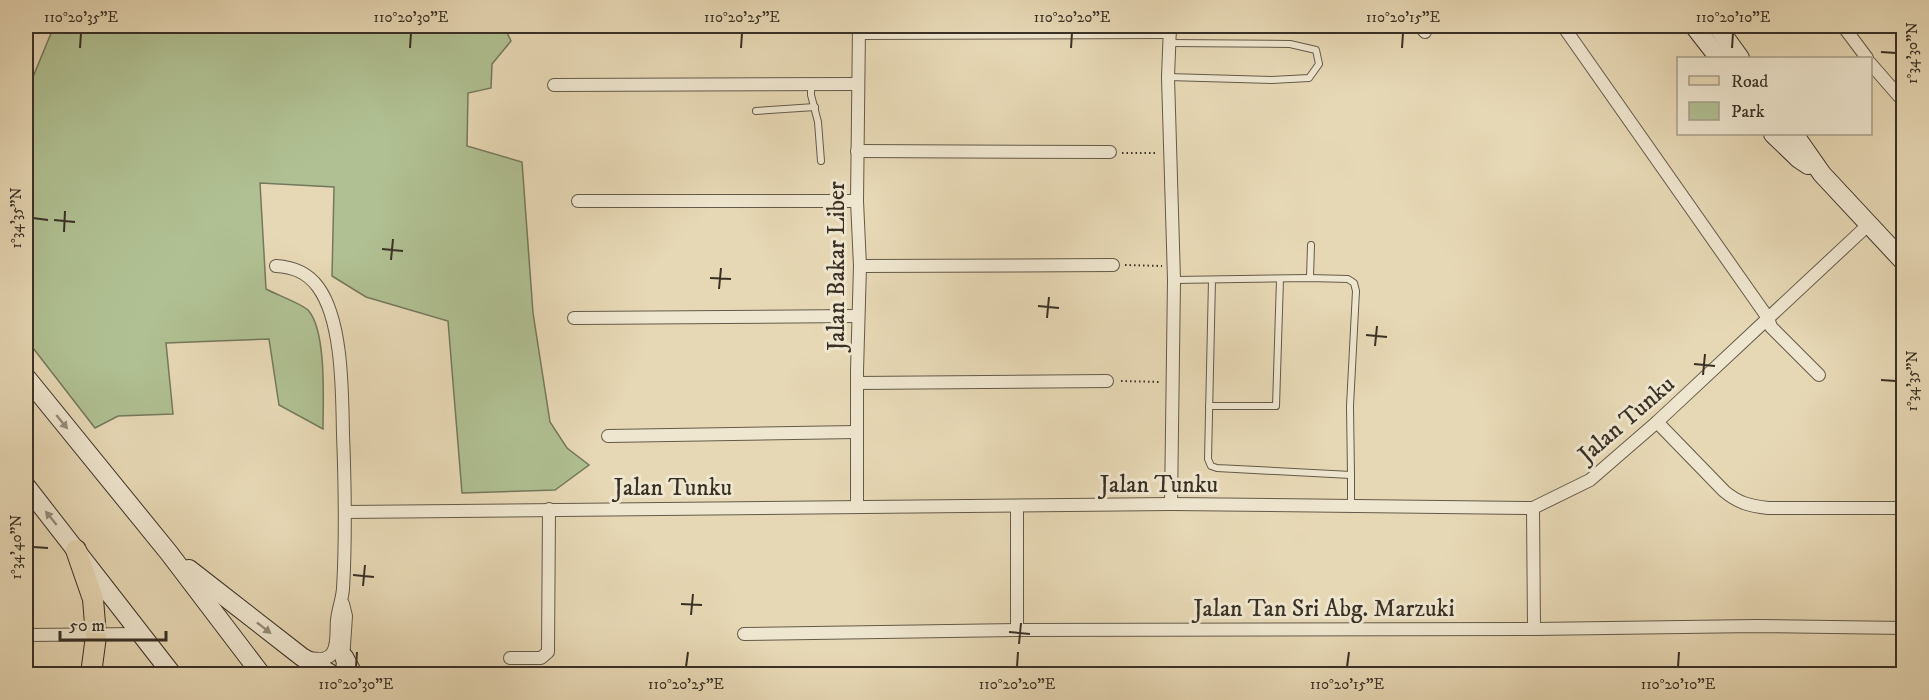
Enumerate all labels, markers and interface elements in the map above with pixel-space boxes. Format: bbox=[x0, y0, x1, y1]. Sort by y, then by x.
text: 110°20'35"E bbox=[44, 8, 118, 27]
text: 110°20'30"E bbox=[374, 8, 449, 27]
text: 110°20'25"E bbox=[704, 8, 780, 27]
text: 110°20'20"E bbox=[1034, 8, 1111, 27]
text: 110°20'15"E bbox=[1366, 8, 1440, 27]
text: 110°20'10"E bbox=[1696, 8, 1771, 27]
text: 1°34'30"N bbox=[1903, 22, 1922, 84]
legend bbox=[1677, 57, 1872, 135]
text: Road bbox=[1731, 71, 1768, 93]
text: Park bbox=[1731, 101, 1765, 123]
street label: Jalan Bakar Liber bbox=[822, 181, 852, 353]
text: 1°34'35"N bbox=[7, 187, 26, 249]
text: 1°34'35"N bbox=[1903, 350, 1922, 412]
street label: Jalan Tunku bbox=[1571, 370, 1681, 471]
one-way arrow bbox=[56, 415, 68, 430]
street label: Jalan Tunku bbox=[1098, 470, 1218, 500]
street label: Jalan Tunku bbox=[612, 473, 732, 503]
one-way arrow bbox=[44, 510, 57, 526]
text: 1°34'40"N bbox=[7, 515, 26, 579]
street label: Jalan Tan Sri Abg. Marzuki bbox=[1191, 594, 1455, 624]
scale bar bbox=[60, 604, 166, 642]
text: 50 m bbox=[69, 615, 105, 637]
one-way arrow bbox=[257, 621, 272, 633]
text: 110°20'30"E bbox=[319, 675, 394, 694]
text: 110°20'25"E bbox=[648, 675, 724, 694]
text: 110°20'20"E bbox=[979, 675, 1056, 694]
text: 110°20'15"E bbox=[1310, 675, 1384, 694]
text: 110°20'10"E bbox=[1641, 675, 1716, 694]

